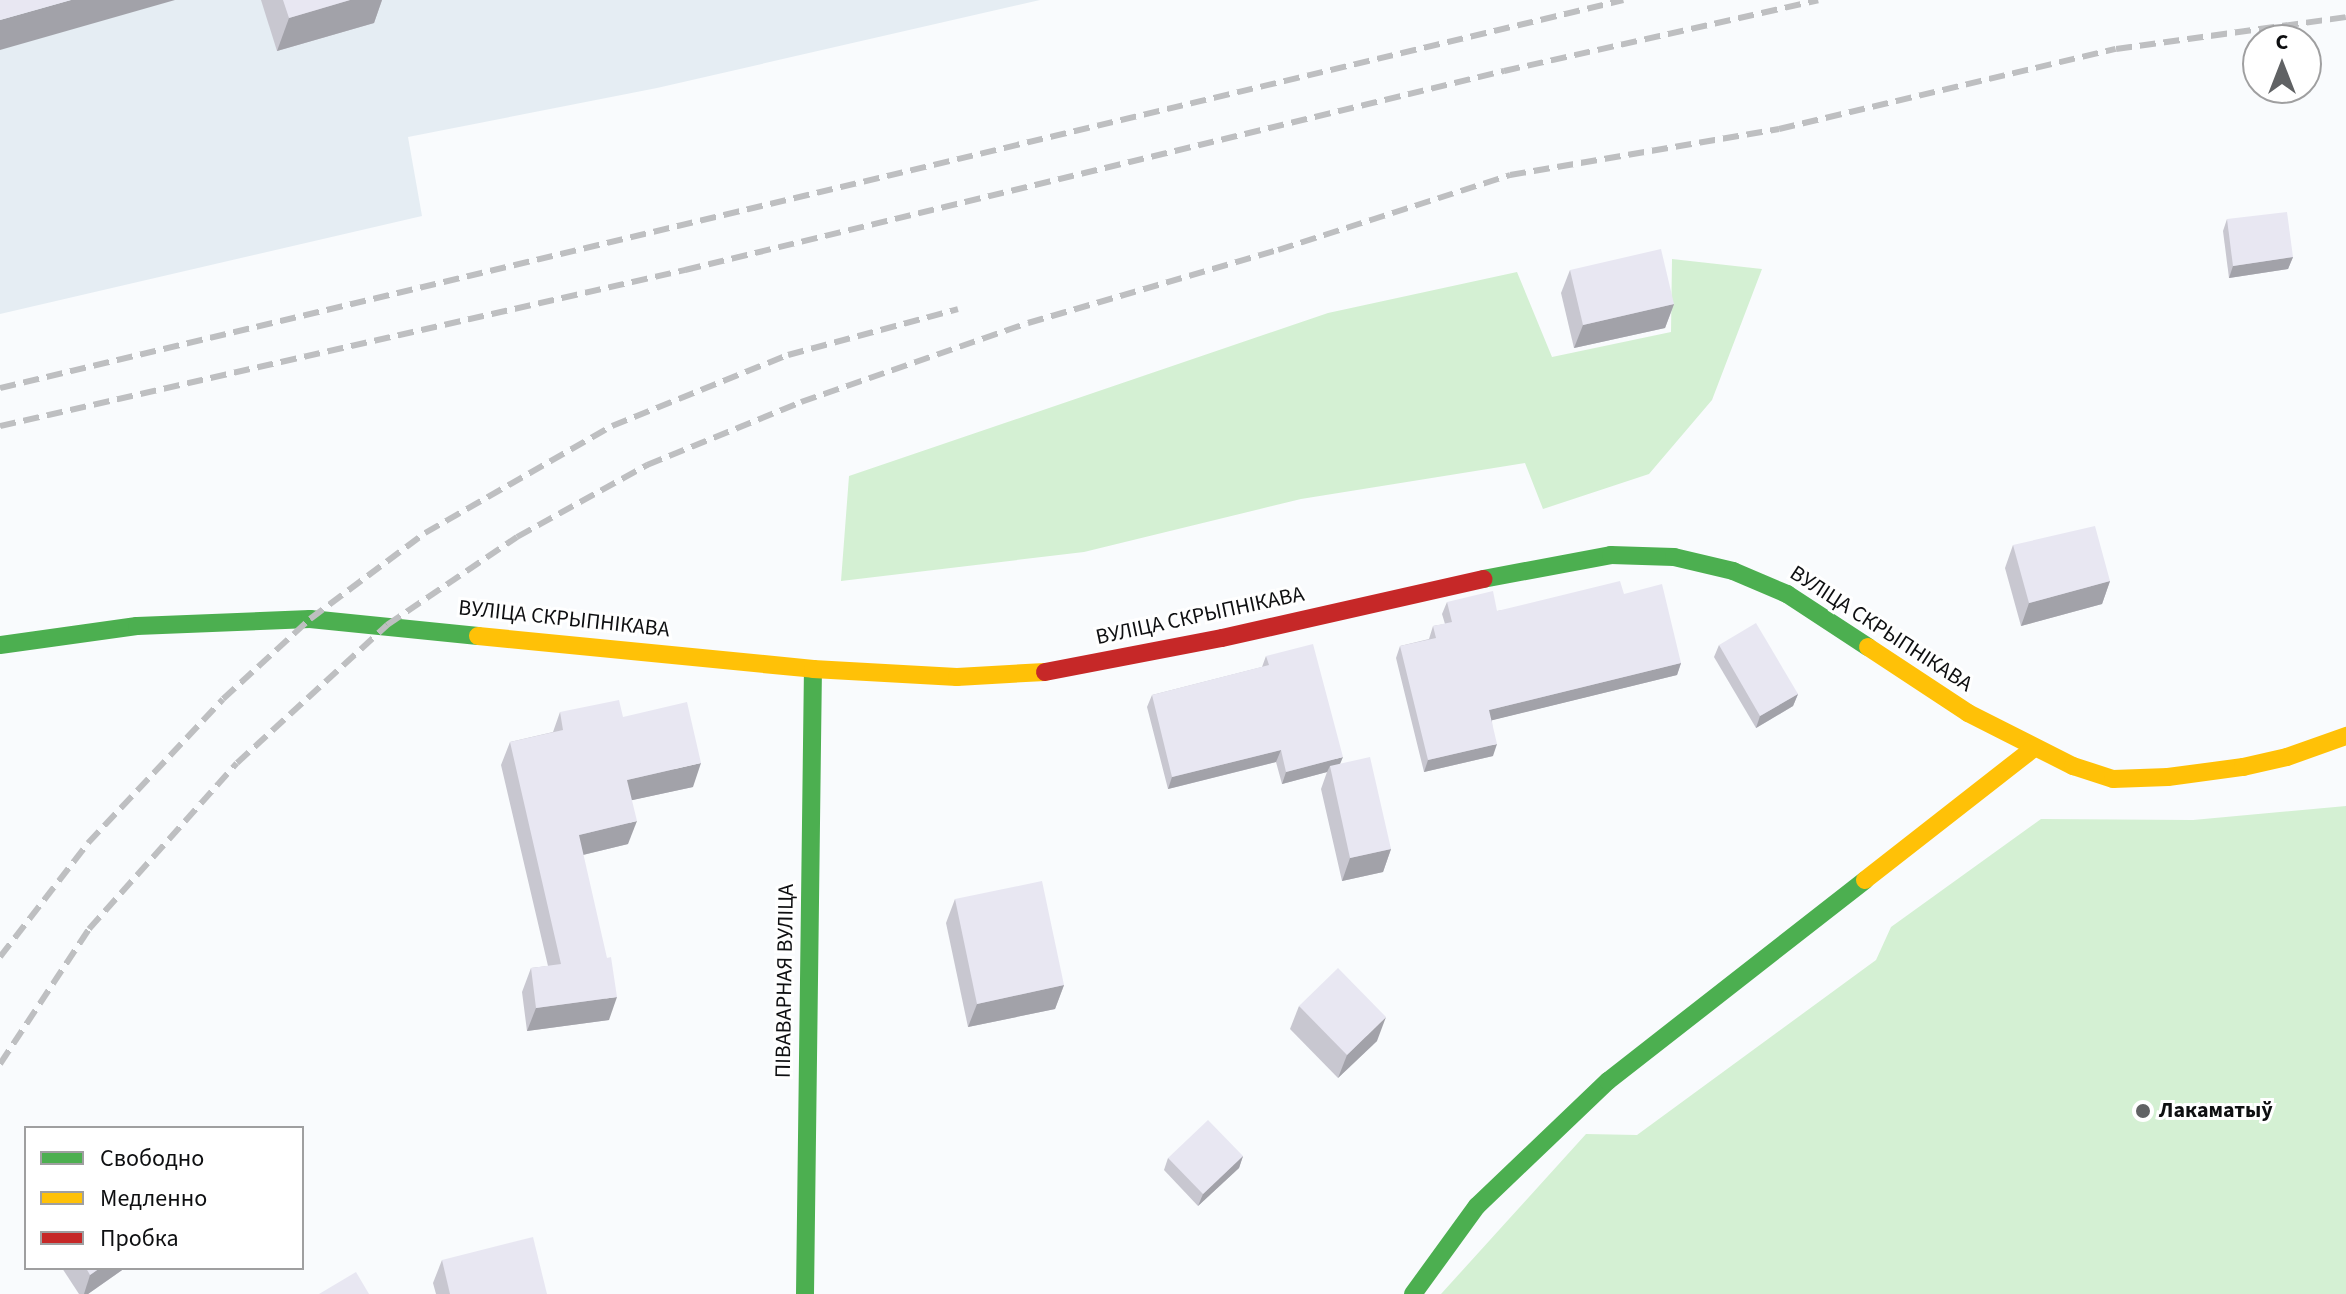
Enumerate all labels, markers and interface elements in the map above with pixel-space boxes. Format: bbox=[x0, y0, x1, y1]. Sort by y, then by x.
north arrow bbox=[2242, 24, 2322, 104]
text: С bbox=[2276, 26, 2288, 58]
street label: ВУЛІЦА СКРЫПНІКАВА bbox=[1785, 560, 1977, 698]
street label: ВУЛІЦА СКРЫПНІКАВА bbox=[1093, 581, 1307, 651]
street label: ВУЛІЦА СКРЫПНІКАВА bbox=[457, 595, 671, 643]
street label: ПІВАВАРНАЯ ВУЛІЦА bbox=[770, 884, 800, 1078]
place label: Лакаматыў bbox=[2159, 1098, 2273, 1124]
marker: Лакаматыў bbox=[2134, 1102, 2152, 1120]
legend bbox=[24, 1126, 304, 1270]
text: Свободно bbox=[100, 1141, 204, 1176]
text: Медленно bbox=[100, 1181, 207, 1216]
text: Пробка bbox=[100, 1221, 179, 1256]

